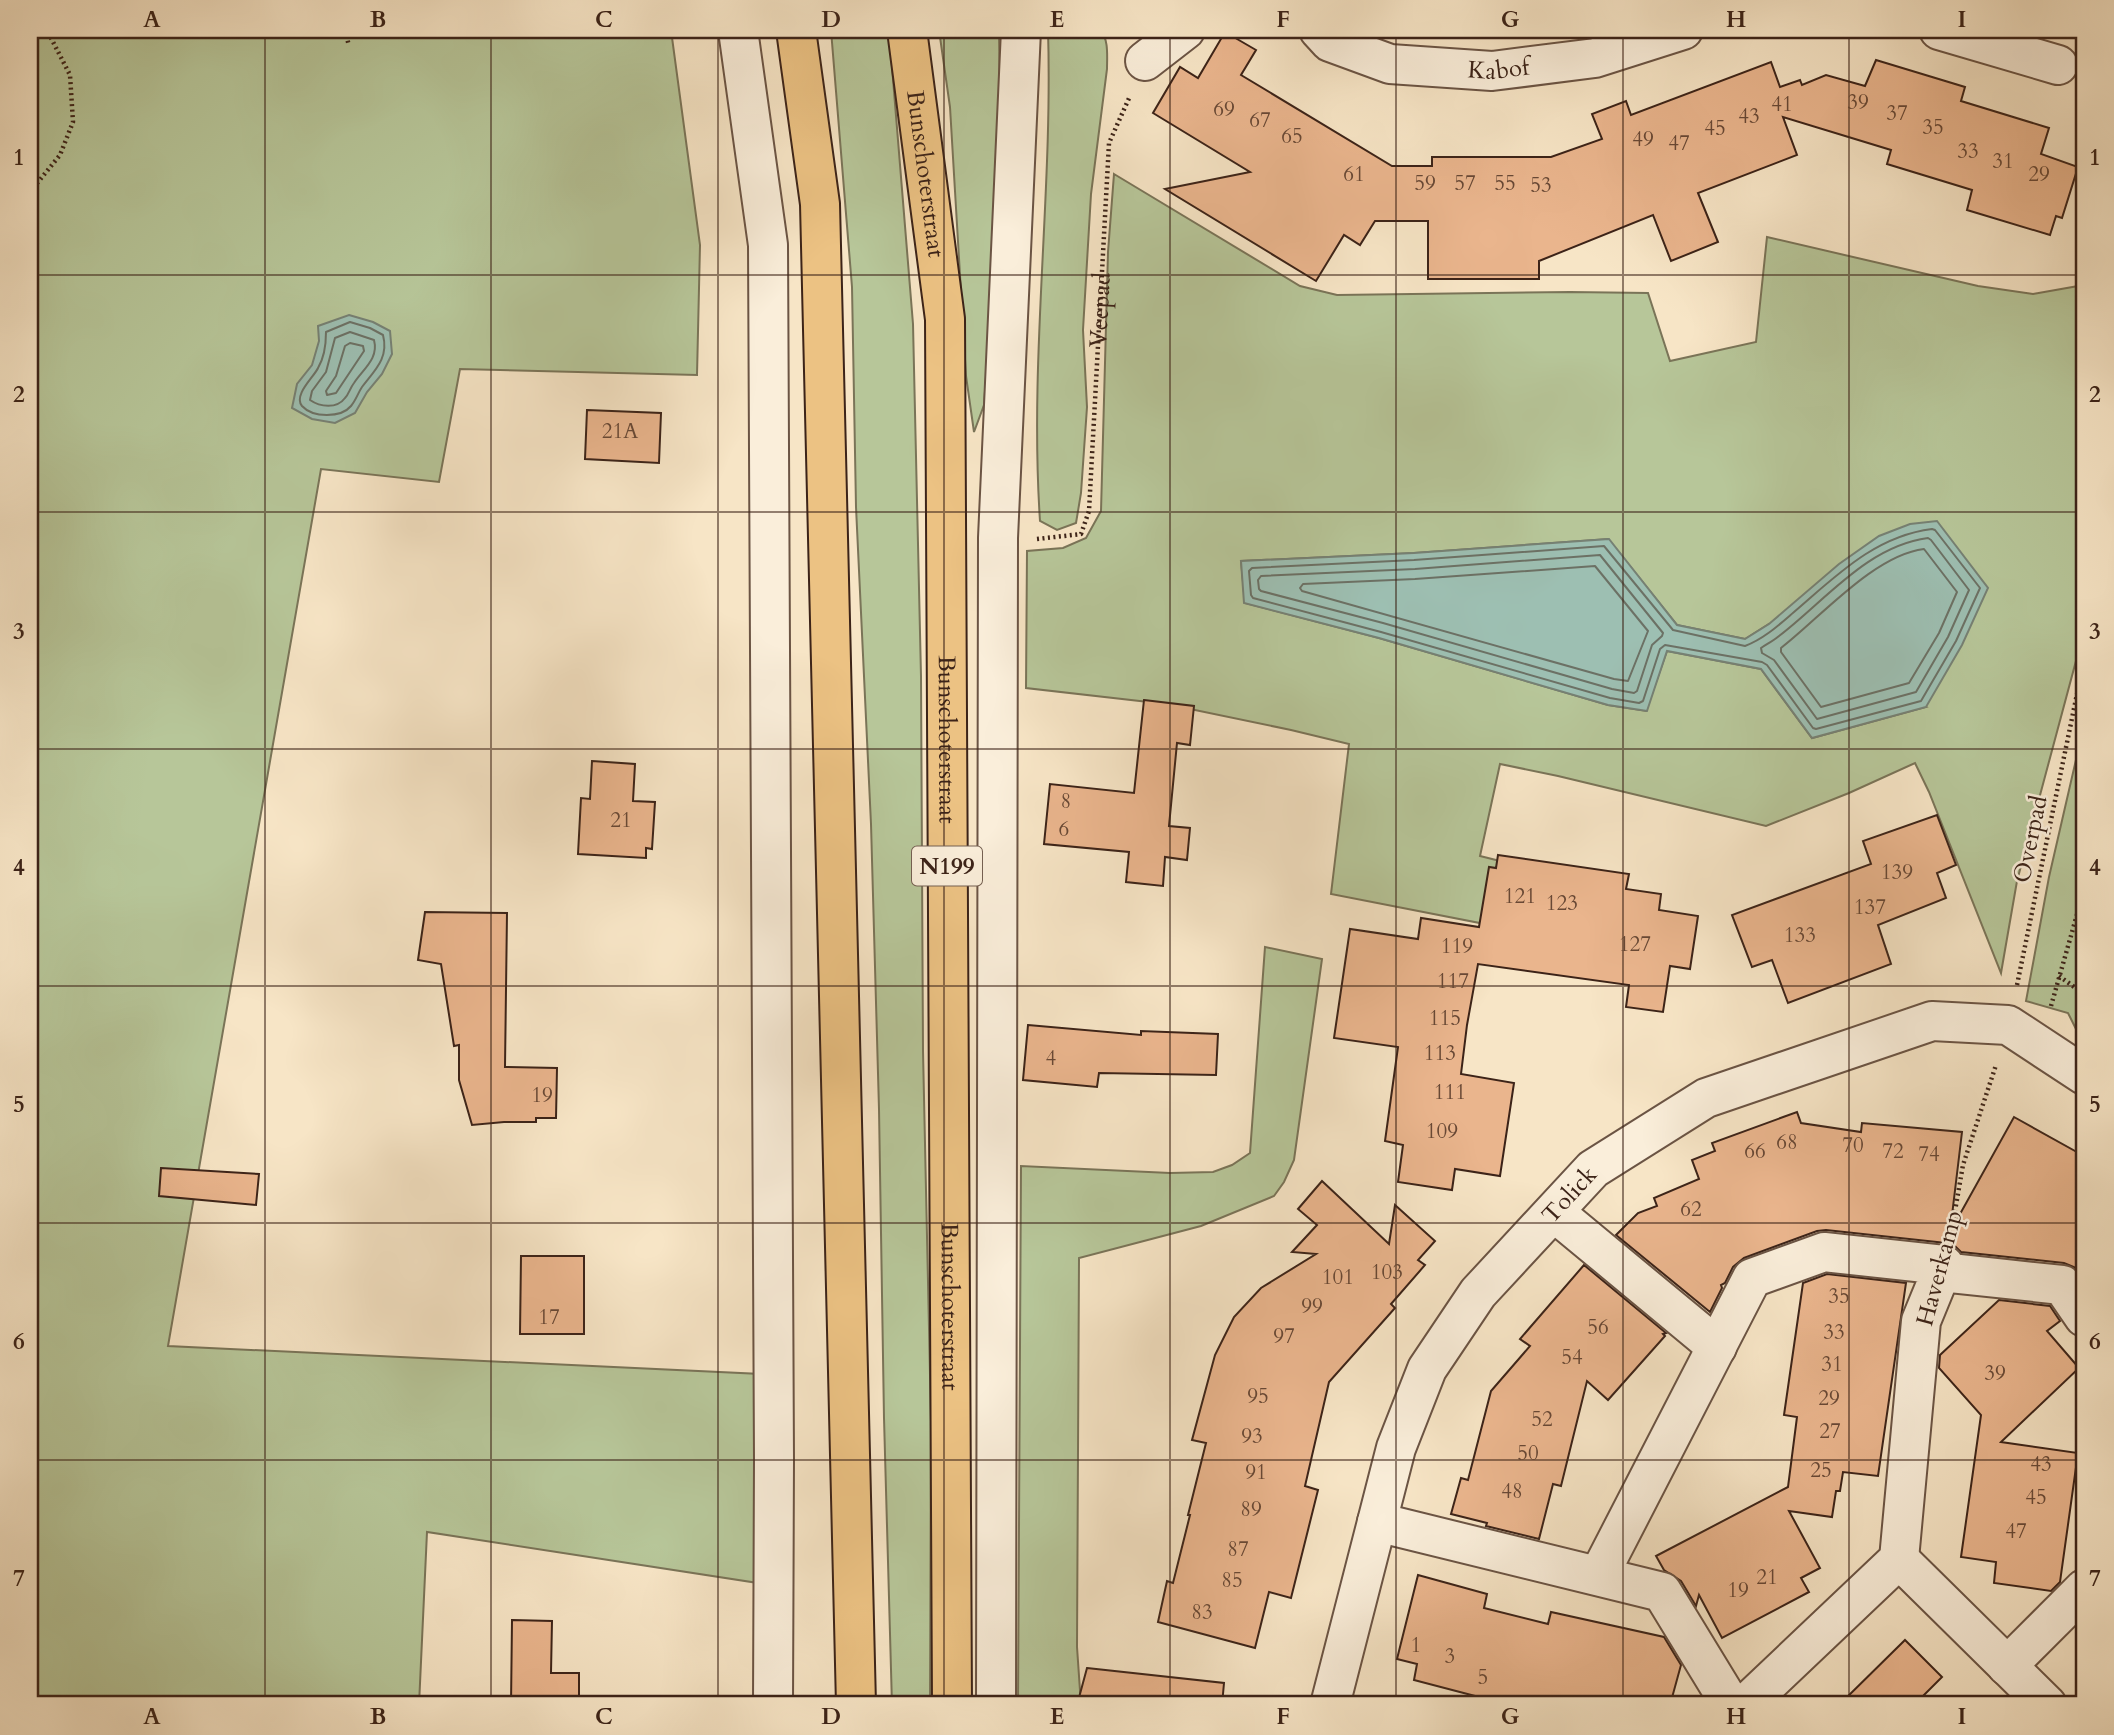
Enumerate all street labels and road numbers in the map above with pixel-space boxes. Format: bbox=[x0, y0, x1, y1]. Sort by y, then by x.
street label: Kabof bbox=[1467, 50, 1535, 88]
street label: Bunschoterstraat bbox=[898, 88, 953, 260]
street label: Veepad bbox=[1082, 271, 1119, 348]
street label: Bunschoterstraat bbox=[930, 655, 964, 824]
street label: Overpad bbox=[2005, 792, 2056, 886]
road number: N199 bbox=[912, 846, 982, 886]
street label: Tolick bbox=[1535, 1159, 1605, 1231]
street label: Haverkamp bbox=[1908, 1207, 1971, 1330]
street label: Bunschoterstraat bbox=[933, 1222, 966, 1391]

